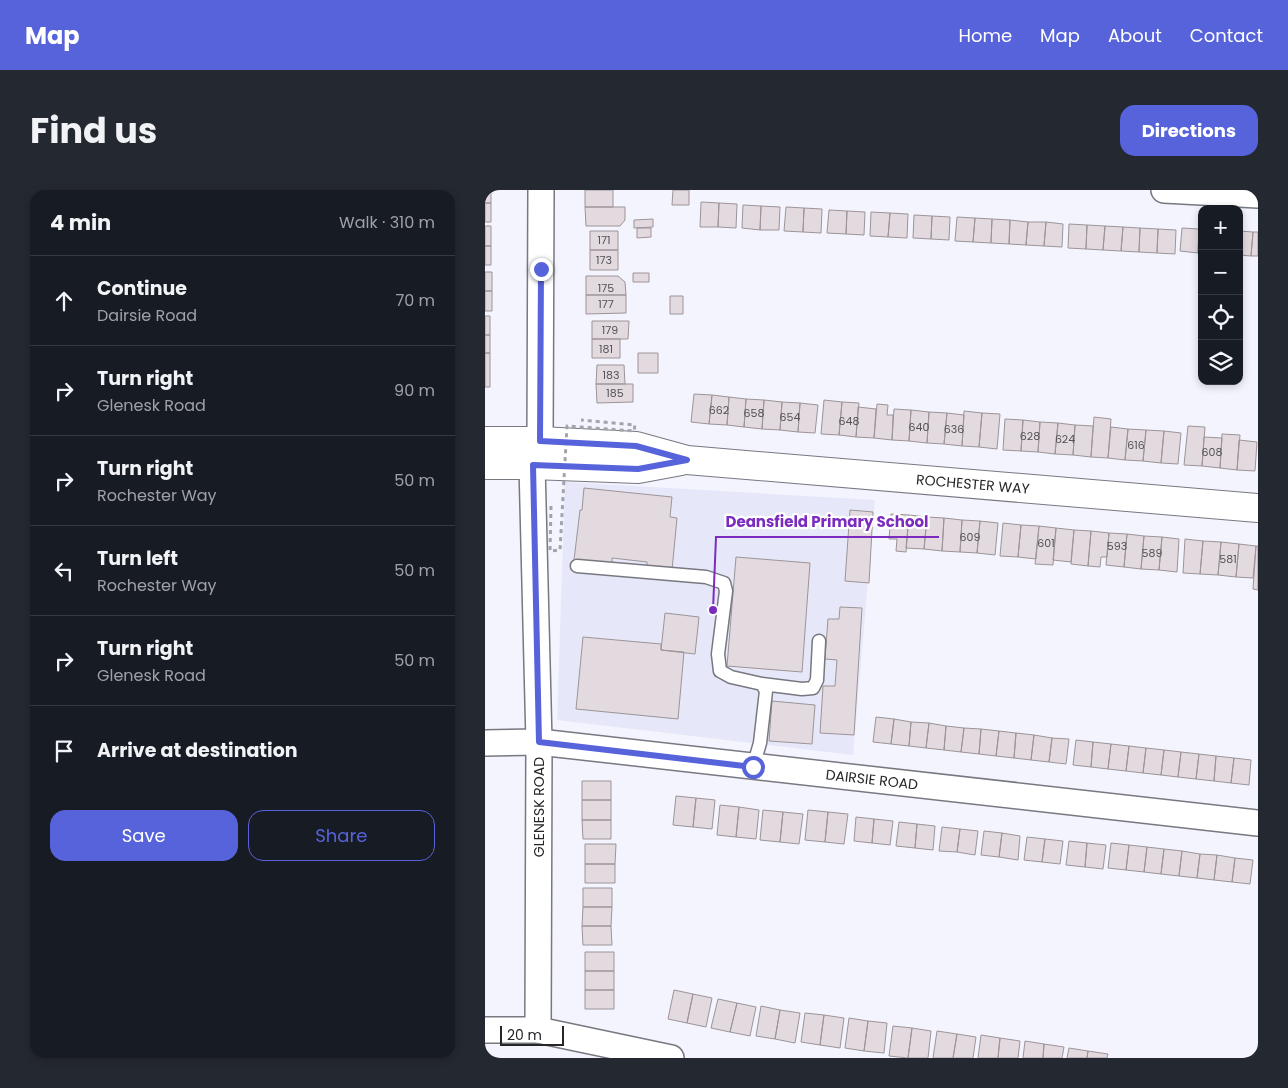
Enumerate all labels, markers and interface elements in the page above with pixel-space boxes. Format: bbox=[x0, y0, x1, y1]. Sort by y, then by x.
text: Map bbox=[25, 19, 80, 52]
text: Home bbox=[958, 23, 1012, 48]
text: Map bbox=[1040, 23, 1080, 48]
text: About bbox=[1108, 23, 1162, 48]
text: Contact bbox=[1190, 23, 1263, 48]
button: Directions bbox=[1120, 105, 1258, 156]
text: Find us bbox=[30, 106, 157, 155]
map controls bbox=[1198, 205, 1243, 385]
button: + bbox=[1198, 205, 1243, 250]
text: 4 min bbox=[50, 208, 111, 237]
text: Walk · 310 m bbox=[339, 211, 435, 234]
house number: 171 bbox=[597, 232, 611, 248]
button: − bbox=[1198, 250, 1243, 295]
house number: 173 bbox=[596, 252, 612, 268]
route end bbox=[530, 258, 553, 281]
text: Continue bbox=[97, 275, 187, 302]
house number: 175 bbox=[598, 280, 614, 296]
icon: ahead bbox=[50, 287, 78, 315]
text: 70 m bbox=[395, 289, 435, 312]
button: locate bbox=[1198, 295, 1243, 340]
house number: 177 bbox=[598, 296, 614, 312]
text: Dairsie Road bbox=[97, 304, 197, 327]
house number: 179 bbox=[602, 322, 618, 338]
button: layers bbox=[1198, 340, 1243, 385]
house number: 181 bbox=[599, 341, 613, 357]
text: Turn right bbox=[97, 365, 193, 392]
house number: 183 bbox=[603, 367, 619, 383]
icon: right bbox=[50, 377, 78, 405]
text: 90 m bbox=[394, 379, 435, 402]
house number: 185 bbox=[606, 385, 624, 401]
text: Glenesk Road bbox=[97, 394, 206, 417]
house number: 662 bbox=[709, 402, 729, 418]
house number: 658 bbox=[744, 405, 764, 421]
house number: 654 bbox=[780, 409, 800, 425]
house number: 648 bbox=[839, 413, 859, 429]
house number: 640 bbox=[909, 419, 929, 435]
house number: 636 bbox=[944, 421, 964, 437]
house number: 628 bbox=[1020, 428, 1040, 444]
house number: 624 bbox=[1055, 431, 1075, 447]
house number: 616 bbox=[1127, 437, 1145, 453]
house number: 608 bbox=[1202, 444, 1222, 460]
text: Turn right bbox=[97, 455, 193, 482]
icon: right bbox=[50, 467, 78, 495]
text: 50 m bbox=[394, 469, 435, 492]
street label: ROCHESTER WAY bbox=[915, 469, 1031, 499]
text: Rochester Way bbox=[97, 484, 217, 507]
callout: Deansfield Primary School bbox=[716, 507, 939, 537]
text: Deansfield Primary School bbox=[726, 511, 928, 532]
house number: 609 bbox=[960, 529, 980, 545]
house number: 601 bbox=[1037, 535, 1055, 551]
house number: 593 bbox=[1107, 538, 1127, 554]
text: Turn left bbox=[97, 545, 178, 572]
house number: 589 bbox=[1142, 545, 1162, 561]
house number: 581 bbox=[1219, 551, 1237, 567]
icon: left bbox=[50, 557, 78, 585]
text: 50 m bbox=[394, 559, 435, 582]
text: Rochester Way bbox=[97, 574, 217, 597]
text: Turn right bbox=[97, 635, 193, 662]
icon: right bbox=[50, 647, 78, 675]
text: 50 m bbox=[394, 649, 435, 672]
text: Glenesk Road bbox=[97, 664, 206, 687]
icon: arrive bbox=[50, 737, 78, 765]
text: Arrive at destination bbox=[97, 737, 298, 764]
route start bbox=[742, 756, 765, 779]
street label: GLENESK ROAD bbox=[529, 757, 549, 857]
street label: DAIRSIE ROAD bbox=[825, 764, 919, 795]
button: Save bbox=[50, 810, 238, 861]
button: Share bbox=[248, 810, 435, 861]
scale bar bbox=[500, 1023, 564, 1046]
text: 20 m bbox=[507, 1025, 542, 1045]

